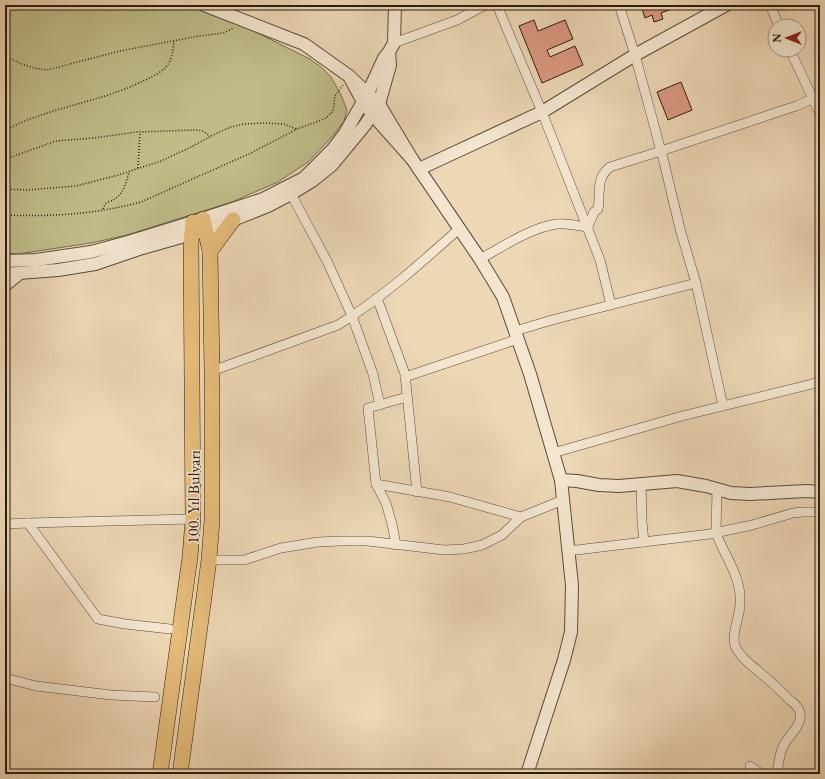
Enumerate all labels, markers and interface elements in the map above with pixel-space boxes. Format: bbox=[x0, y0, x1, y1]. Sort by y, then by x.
north arrow bbox=[767, 18, 807, 58]
text: N bbox=[770, 33, 784, 42]
street label: 100. Yıl Bulvarı bbox=[182, 450, 205, 544]

